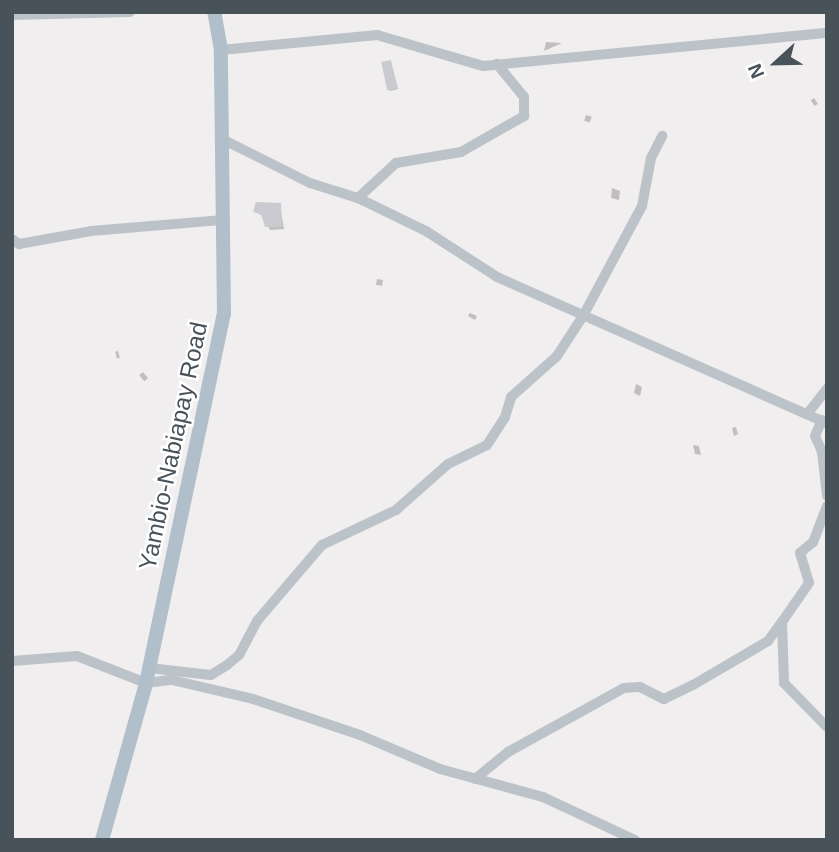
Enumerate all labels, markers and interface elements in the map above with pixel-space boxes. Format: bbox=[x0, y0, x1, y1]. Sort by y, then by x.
north arrow bbox=[741, 28, 811, 98]
text: N bbox=[744, 61, 768, 81]
street label: Yambio-Nabiapay Road bbox=[133, 319, 213, 573]

